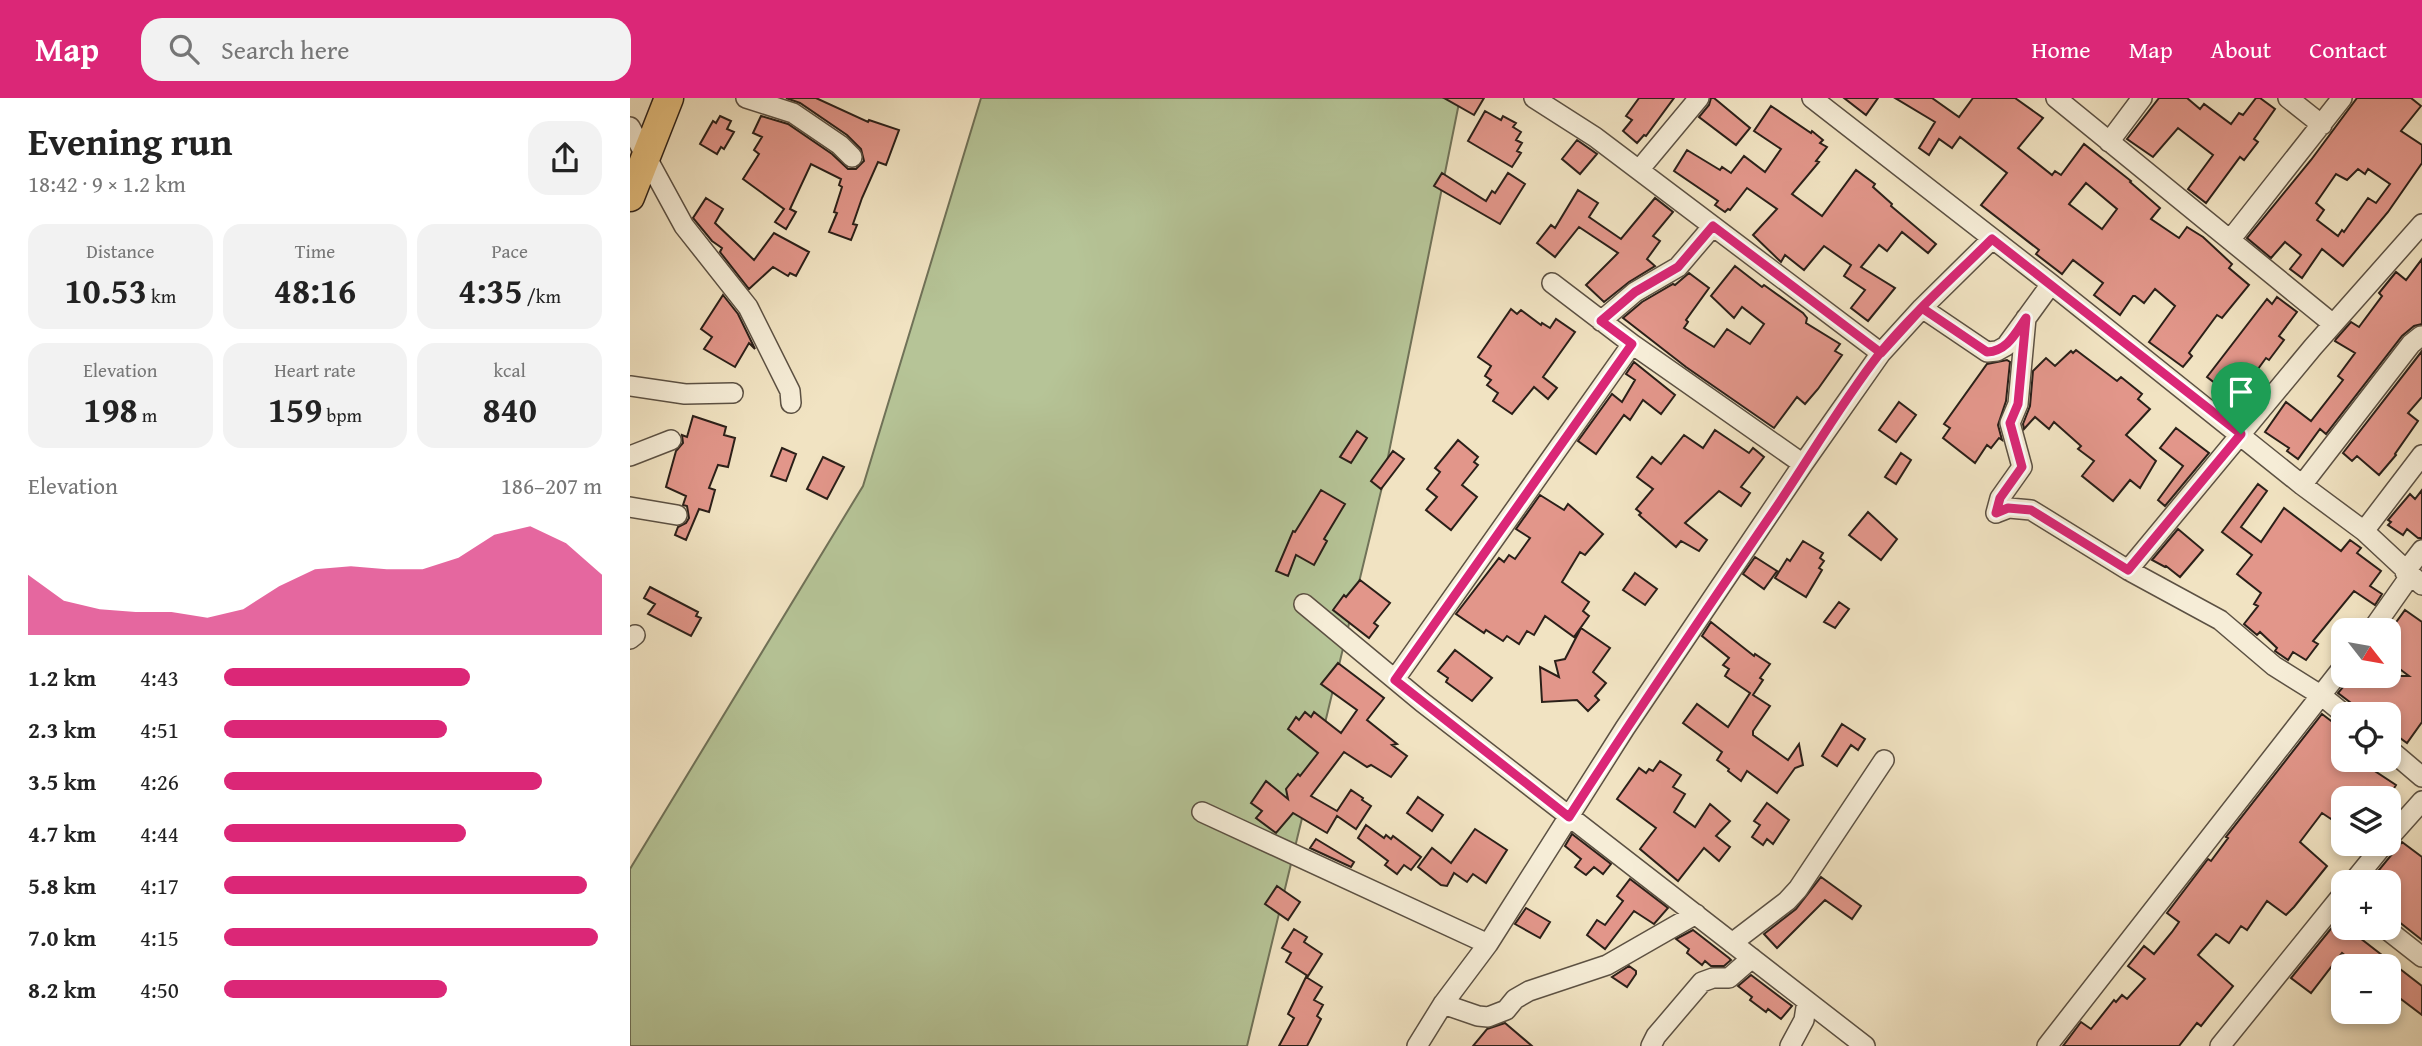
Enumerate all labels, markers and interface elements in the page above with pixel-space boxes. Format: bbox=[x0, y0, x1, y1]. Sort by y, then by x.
search box bbox=[141, 18, 631, 81]
text: Map bbox=[35, 25, 99, 73]
icon: search bbox=[165, 30, 203, 68]
text: Search here bbox=[221, 30, 349, 69]
text: Home bbox=[2032, 32, 2091, 67]
text: Map bbox=[2129, 32, 2173, 67]
text: About bbox=[2211, 32, 2271, 67]
text: Contact bbox=[2309, 32, 2387, 67]
text: Evening run bbox=[28, 113, 232, 169]
button: share bbox=[528, 121, 602, 195]
text: 18:42 · 9 × 1.2 km bbox=[28, 167, 186, 200]
text: Distance bbox=[86, 237, 154, 265]
text: Time bbox=[295, 237, 335, 265]
text: Pace bbox=[491, 237, 528, 265]
text: 10.53 bbox=[64, 265, 147, 316]
text: 48:16 bbox=[274, 265, 356, 316]
text: 4:35 bbox=[458, 265, 523, 316]
text: km bbox=[147, 282, 176, 310]
text: /km bbox=[523, 282, 561, 310]
text: Elevation bbox=[83, 356, 158, 384]
text: Heart rate bbox=[274, 356, 356, 384]
text: kcal bbox=[493, 356, 526, 384]
pin bbox=[2211, 362, 2271, 434]
icon: arrive bbox=[2222, 373, 2260, 411]
text: 198 bbox=[83, 384, 138, 435]
text: 159 bbox=[268, 384, 322, 435]
text: 840 bbox=[482, 384, 537, 435]
text: m bbox=[138, 401, 157, 429]
text: bpm bbox=[322, 401, 362, 429]
text: Elevation bbox=[28, 469, 118, 502]
text: 186–207 m bbox=[501, 469, 602, 502]
north arrow bbox=[2331, 618, 2401, 688]
map controls bbox=[2331, 618, 2401, 1024]
text: 1.2 km bbox=[28, 661, 96, 694]
text: 4:43 bbox=[140, 661, 179, 694]
button: locate bbox=[2331, 702, 2401, 772]
text: 2.3 km bbox=[28, 713, 96, 746]
text: 4:51 bbox=[140, 713, 179, 746]
text: 3.5 km bbox=[28, 765, 96, 798]
text: 4:26 bbox=[140, 765, 179, 798]
button: layers bbox=[2331, 786, 2401, 856]
text: 4.7 km bbox=[28, 817, 96, 850]
text: 4:44 bbox=[140, 817, 179, 850]
text: 5.8 km bbox=[28, 869, 96, 902]
text: 4:17 bbox=[140, 869, 179, 902]
button: + bbox=[2331, 870, 2401, 940]
text: 7.0 km bbox=[28, 921, 96, 954]
text: 4:15 bbox=[140, 921, 179, 954]
button: − bbox=[2331, 954, 2401, 1024]
text: 8.2 km bbox=[28, 973, 96, 1006]
text: 4:50 bbox=[140, 973, 179, 1006]

